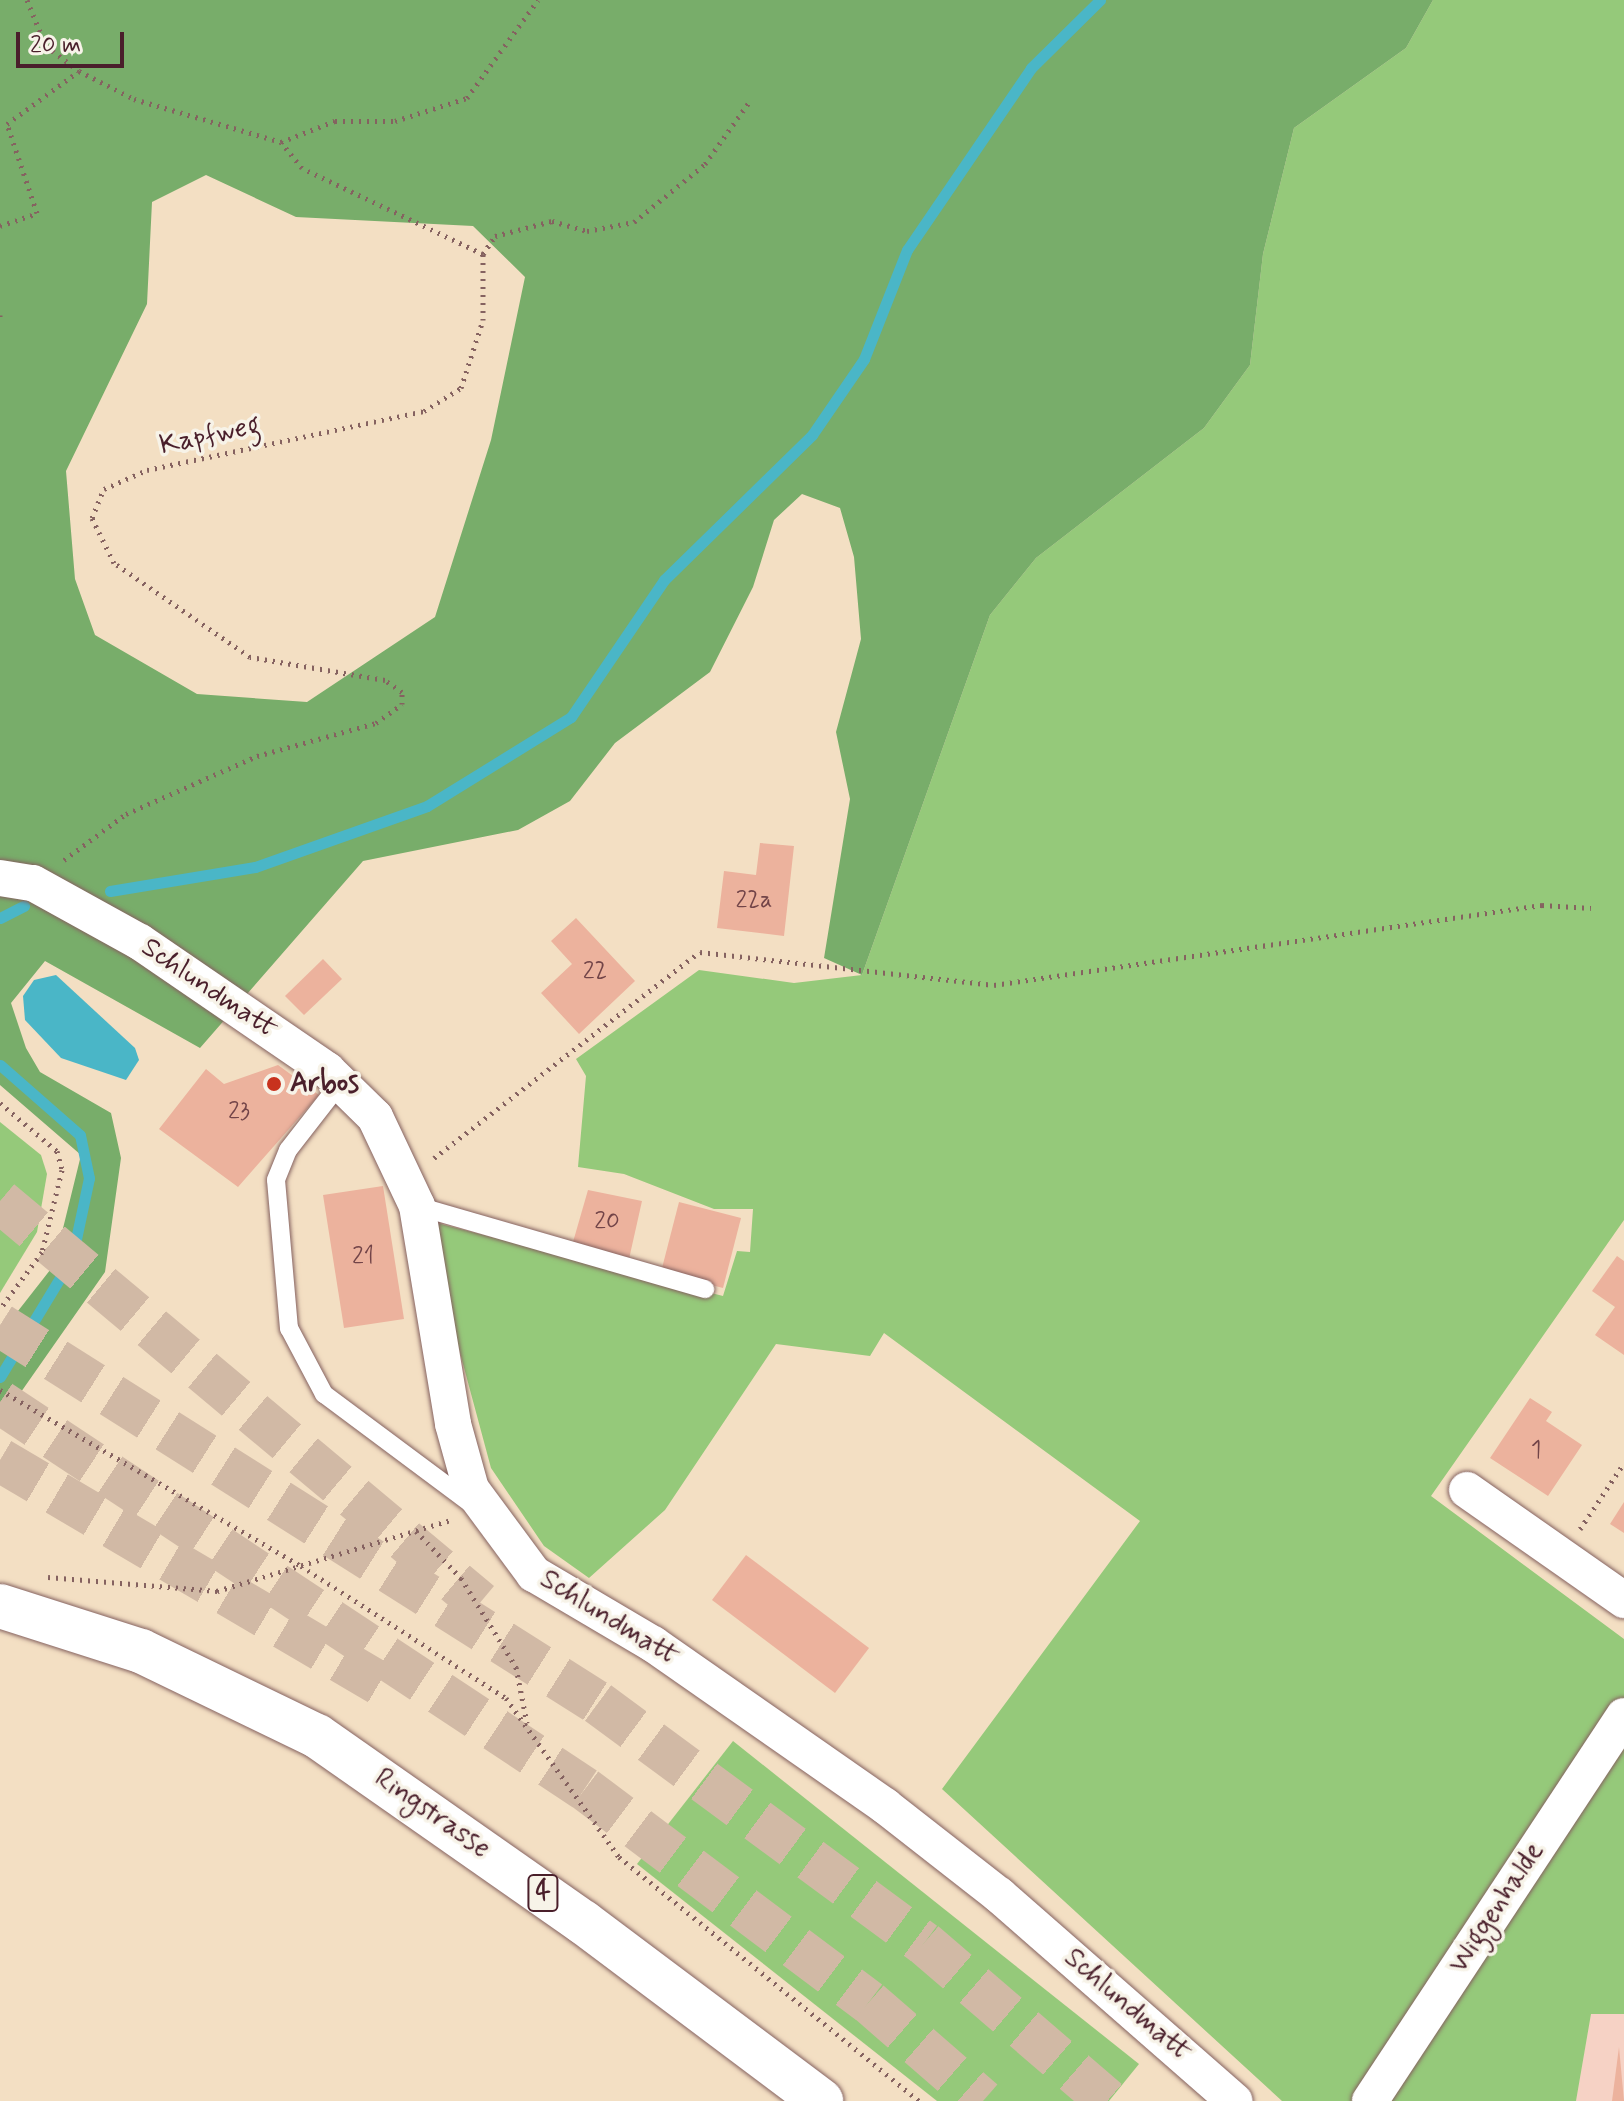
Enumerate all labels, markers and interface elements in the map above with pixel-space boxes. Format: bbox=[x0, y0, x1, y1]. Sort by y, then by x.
scale bar bbox=[20, 16, 128, 66]
text: 20 m bbox=[30, 30, 81, 61]
street label: Kapfweg bbox=[156, 409, 264, 463]
house number: 22a bbox=[736, 887, 772, 915]
street label: Schlundmatt bbox=[134, 931, 284, 1047]
house number: 22 bbox=[583, 958, 607, 986]
place label: Arbos bbox=[290, 1067, 359, 1101]
marker: Arbos bbox=[265, 1075, 283, 1093]
house number: 23 bbox=[228, 1098, 250, 1126]
house number: 20 bbox=[594, 1208, 620, 1236]
house number: 21 bbox=[352, 1243, 374, 1271]
house number: 1 bbox=[1531, 1437, 1541, 1465]
street label: Schlundmatt bbox=[533, 1563, 685, 1675]
street label: Ringstrasse bbox=[368, 1762, 496, 1866]
street label: Wiggenhalde bbox=[1442, 1836, 1552, 1980]
road number: 4 bbox=[527, 1871, 559, 1915]
street label: Schlundmatt bbox=[1057, 1942, 1197, 2070]

